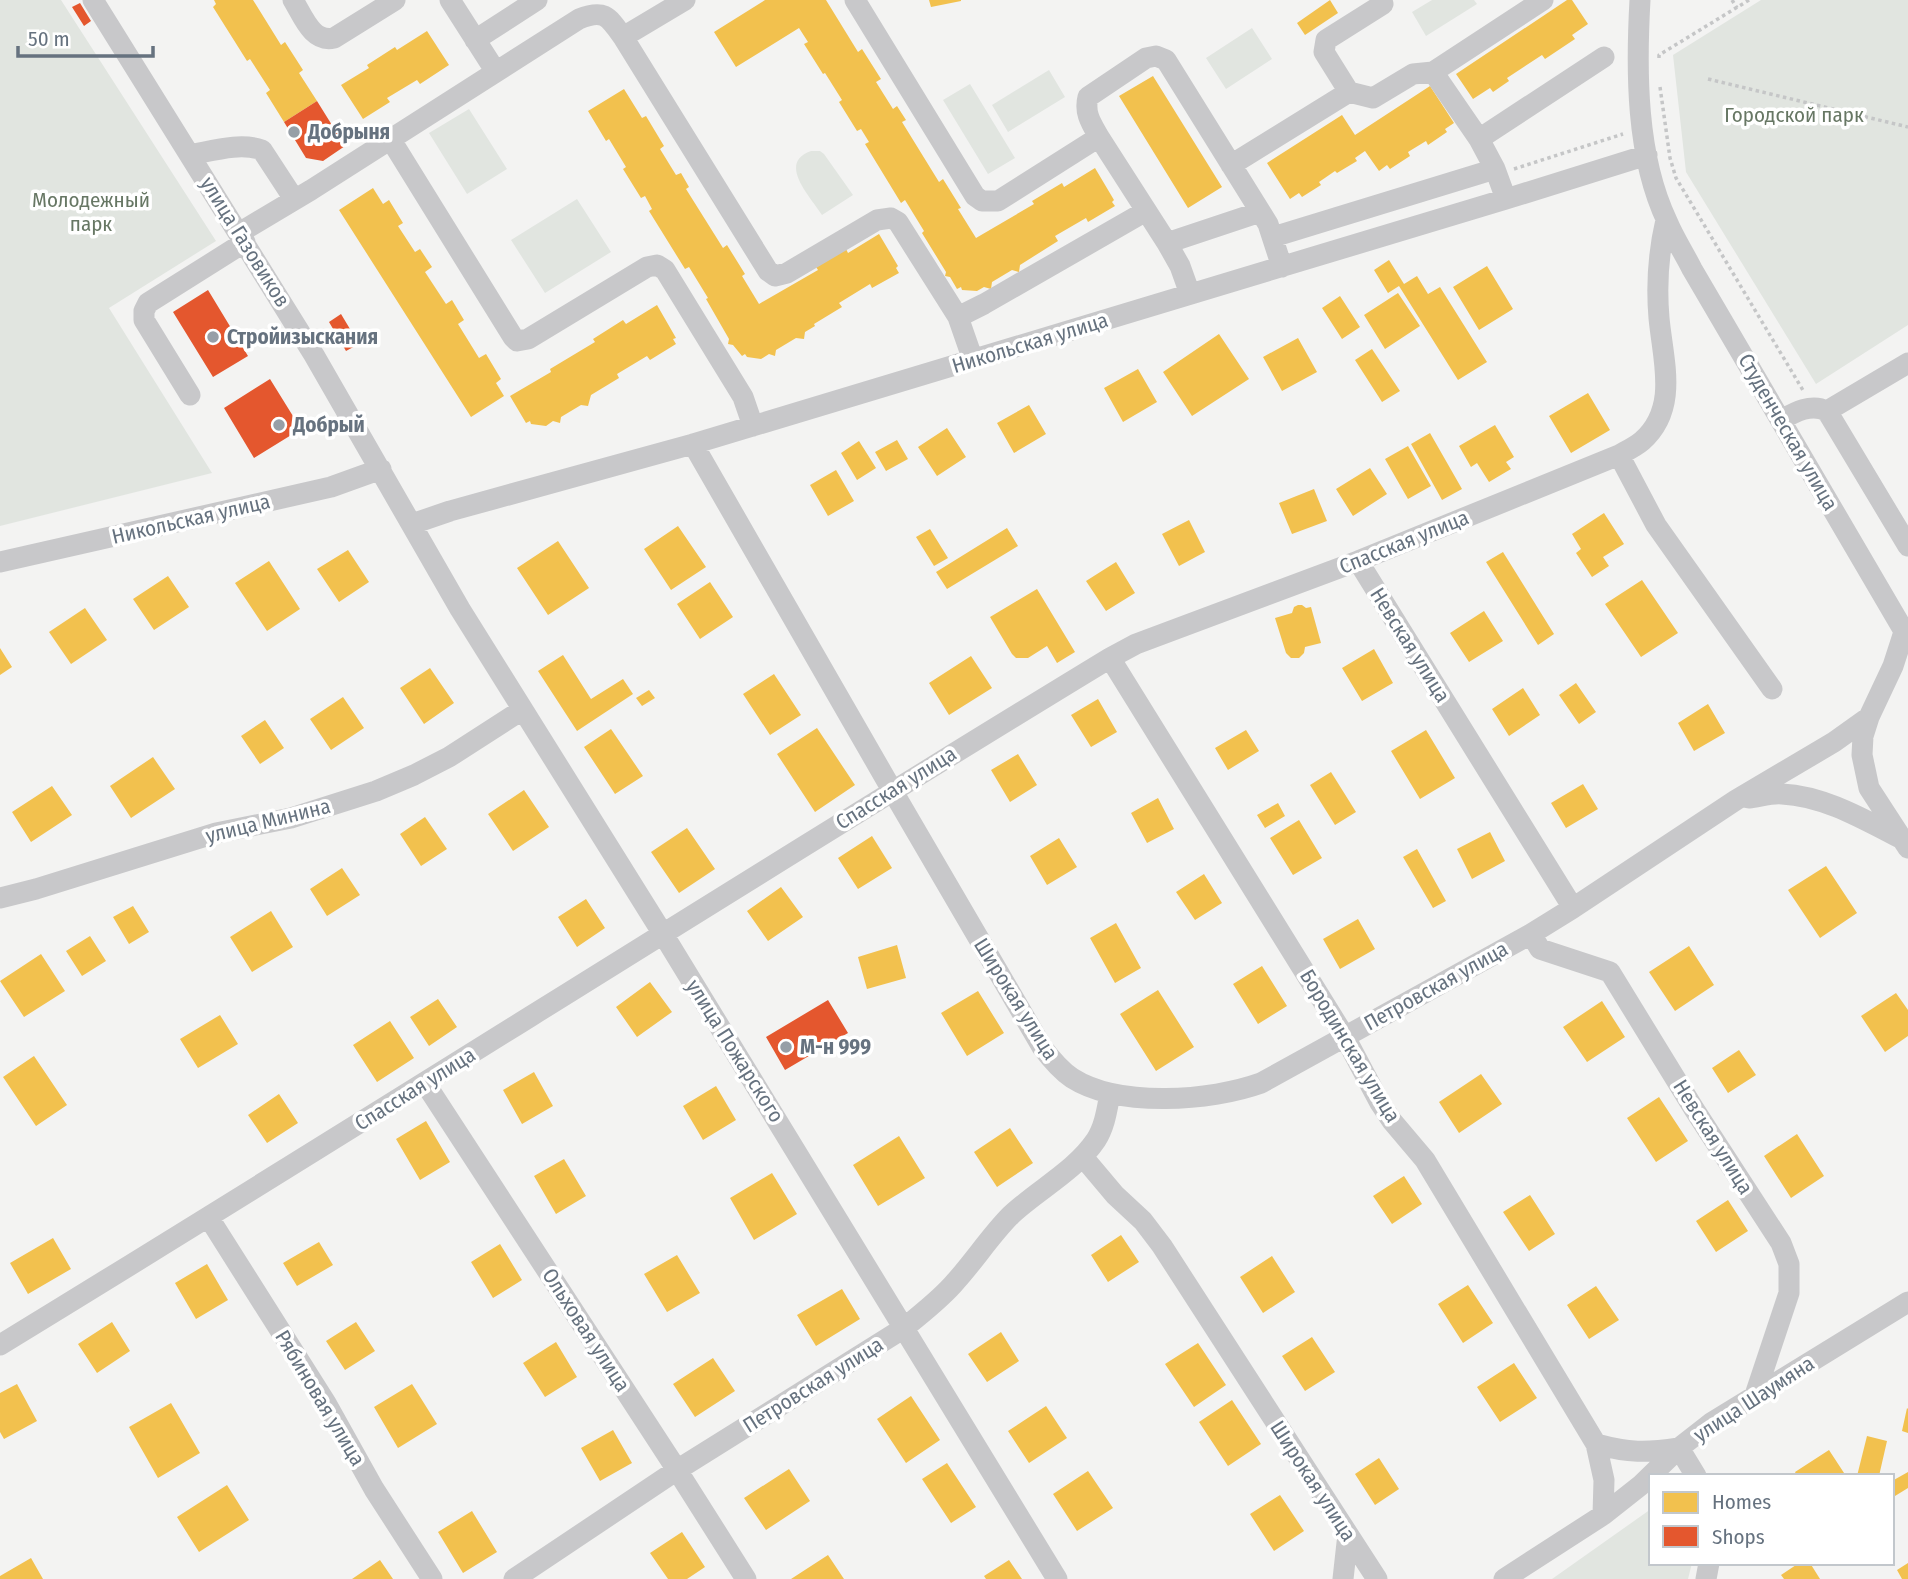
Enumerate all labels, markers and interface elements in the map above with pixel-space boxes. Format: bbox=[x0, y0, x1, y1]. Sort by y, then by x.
scale bar bbox=[18, 14, 152, 58]
text: 50 m bbox=[28, 26, 70, 52]
park label: Городской парк bbox=[1724, 102, 1864, 128]
place label: Добрыня bbox=[307, 119, 390, 145]
marker: Добрыня bbox=[286, 124, 302, 140]
street label: улица Газовиков bbox=[195, 172, 295, 312]
park label: Молодежный парк bbox=[32, 187, 150, 237]
street label: Никольская улица bbox=[949, 307, 1111, 379]
place label: Стройизыскания bbox=[227, 324, 378, 350]
marker: Стройизыскания bbox=[205, 329, 221, 345]
street label: Студенческая улица bbox=[1733, 349, 1843, 515]
place label: Добрый bbox=[292, 412, 365, 438]
marker: Добрый bbox=[271, 417, 287, 433]
street label: Никольская улица bbox=[109, 488, 273, 550]
street label: Спасская улица bbox=[1336, 504, 1472, 580]
street label: Невская улица bbox=[1364, 583, 1456, 707]
street label: Спасская улица bbox=[831, 741, 961, 835]
street label: улица Минина bbox=[203, 793, 333, 849]
street label: Широкая улица bbox=[968, 933, 1064, 1065]
street label: Петровская улица bbox=[1359, 936, 1513, 1036]
street label: Бородинская улица bbox=[1294, 965, 1406, 1127]
street label: улица Пожарского bbox=[681, 975, 789, 1127]
place label: М-н 999 bbox=[800, 1034, 871, 1060]
marker: М-н 999 bbox=[778, 1039, 794, 1055]
street label: Спасская улица bbox=[350, 1042, 480, 1136]
street label: Невская улица bbox=[1667, 1075, 1759, 1199]
street label: Ольховая улица bbox=[536, 1263, 636, 1397]
street label: Рябиновая улица bbox=[269, 1325, 371, 1471]
street label: Петровская улица bbox=[738, 1331, 888, 1439]
street label: улица Шаумяна bbox=[1689, 1350, 1819, 1448]
street label: Широкая улица bbox=[1264, 1416, 1362, 1546]
legend bbox=[1649, 1474, 1894, 1565]
text: Homes bbox=[1712, 1489, 1771, 1515]
text: Shops bbox=[1712, 1524, 1765, 1550]

